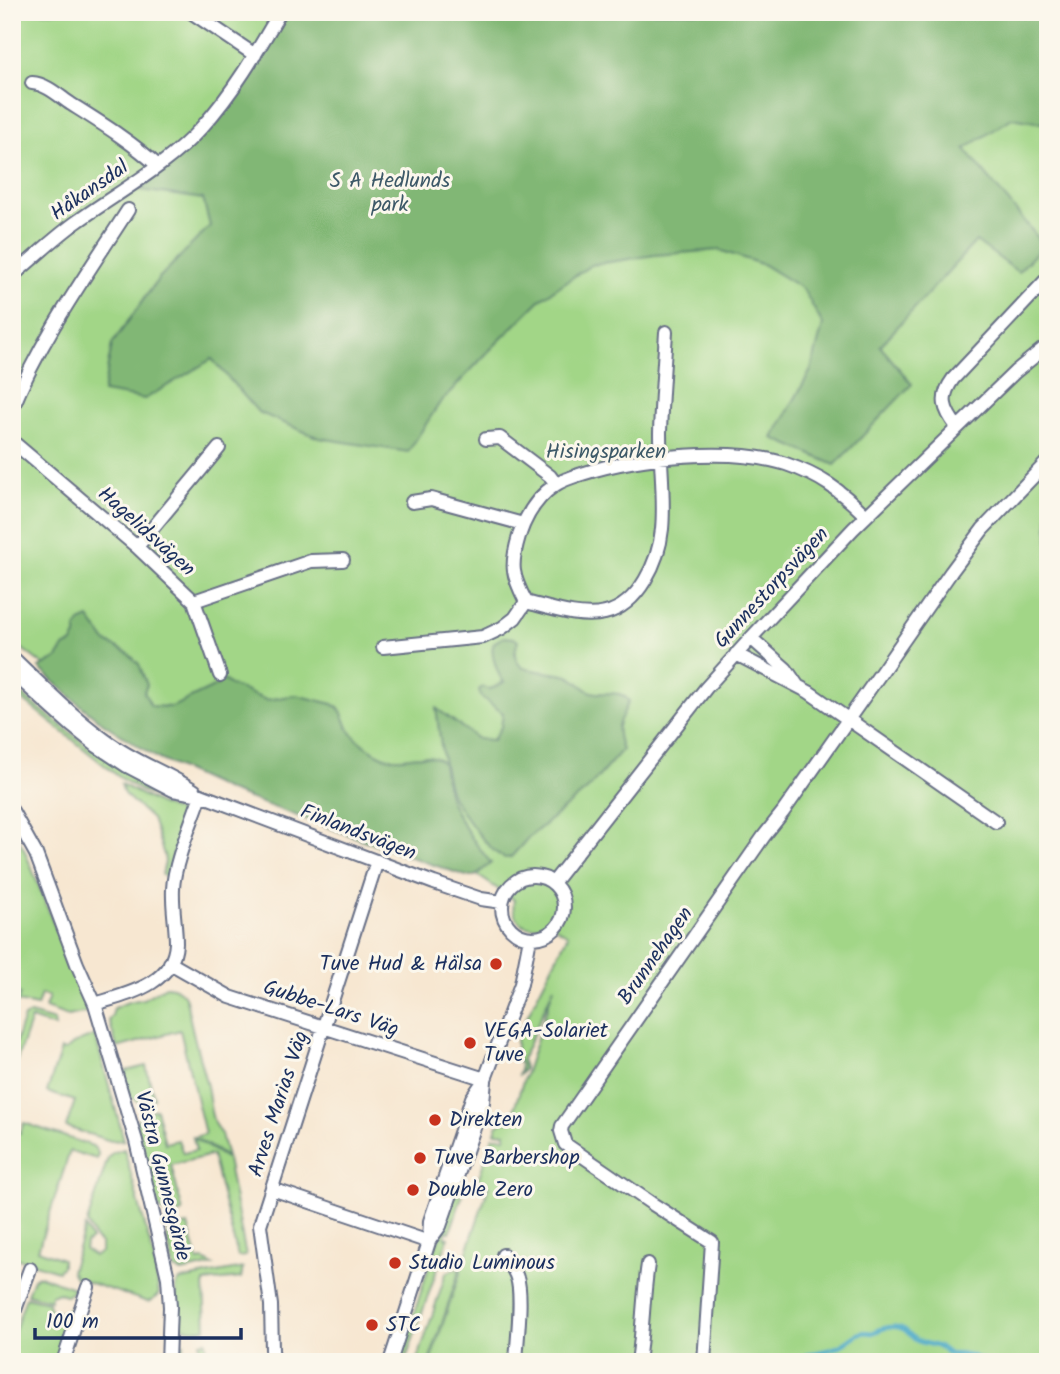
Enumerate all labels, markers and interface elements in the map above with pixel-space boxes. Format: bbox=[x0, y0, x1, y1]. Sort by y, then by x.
street label: Håkansdal bbox=[44, 152, 136, 230]
park label: S A Hedlunds park bbox=[330, 165, 450, 222]
park label: Hisingsparken bbox=[546, 436, 666, 469]
street label: Hagelidsvägen bbox=[90, 479, 202, 585]
street label: Gunnestorpsvägen bbox=[707, 519, 837, 657]
street label: Finlandsvägen bbox=[295, 796, 421, 870]
street label: Brunnehagen bbox=[610, 900, 702, 1012]
place label: Tuve Hud & Hälsa bbox=[320, 948, 482, 981]
marker: Tuve Hud & Hälsa bbox=[488, 956, 504, 972]
street label: Gubbe-Lars Väg bbox=[259, 972, 403, 1046]
place label: VEGA-Solariet Tuve bbox=[484, 1015, 609, 1072]
street label: Arves Marias Väg bbox=[240, 1027, 318, 1181]
marker: VEGA-Solariet Tuve bbox=[462, 1035, 478, 1051]
street label: Västra Gunnesgärde bbox=[125, 1088, 199, 1265]
place label: Direkten bbox=[449, 1104, 523, 1137]
marker: Direkten bbox=[427, 1112, 443, 1128]
place label: Tuve Barbershop bbox=[434, 1142, 579, 1175]
marker: Tuve Barbershop bbox=[412, 1150, 428, 1166]
place label: Double Zero bbox=[427, 1174, 533, 1207]
marker: Double Zero bbox=[405, 1182, 421, 1198]
place label: Studio Luminous bbox=[409, 1247, 555, 1280]
marker: Studio Luminous bbox=[387, 1255, 403, 1271]
scale bar bbox=[35, 1297, 242, 1341]
text: 100 m bbox=[46, 1306, 99, 1339]
place label: STC bbox=[386, 1309, 421, 1342]
marker: STC bbox=[364, 1317, 380, 1333]

